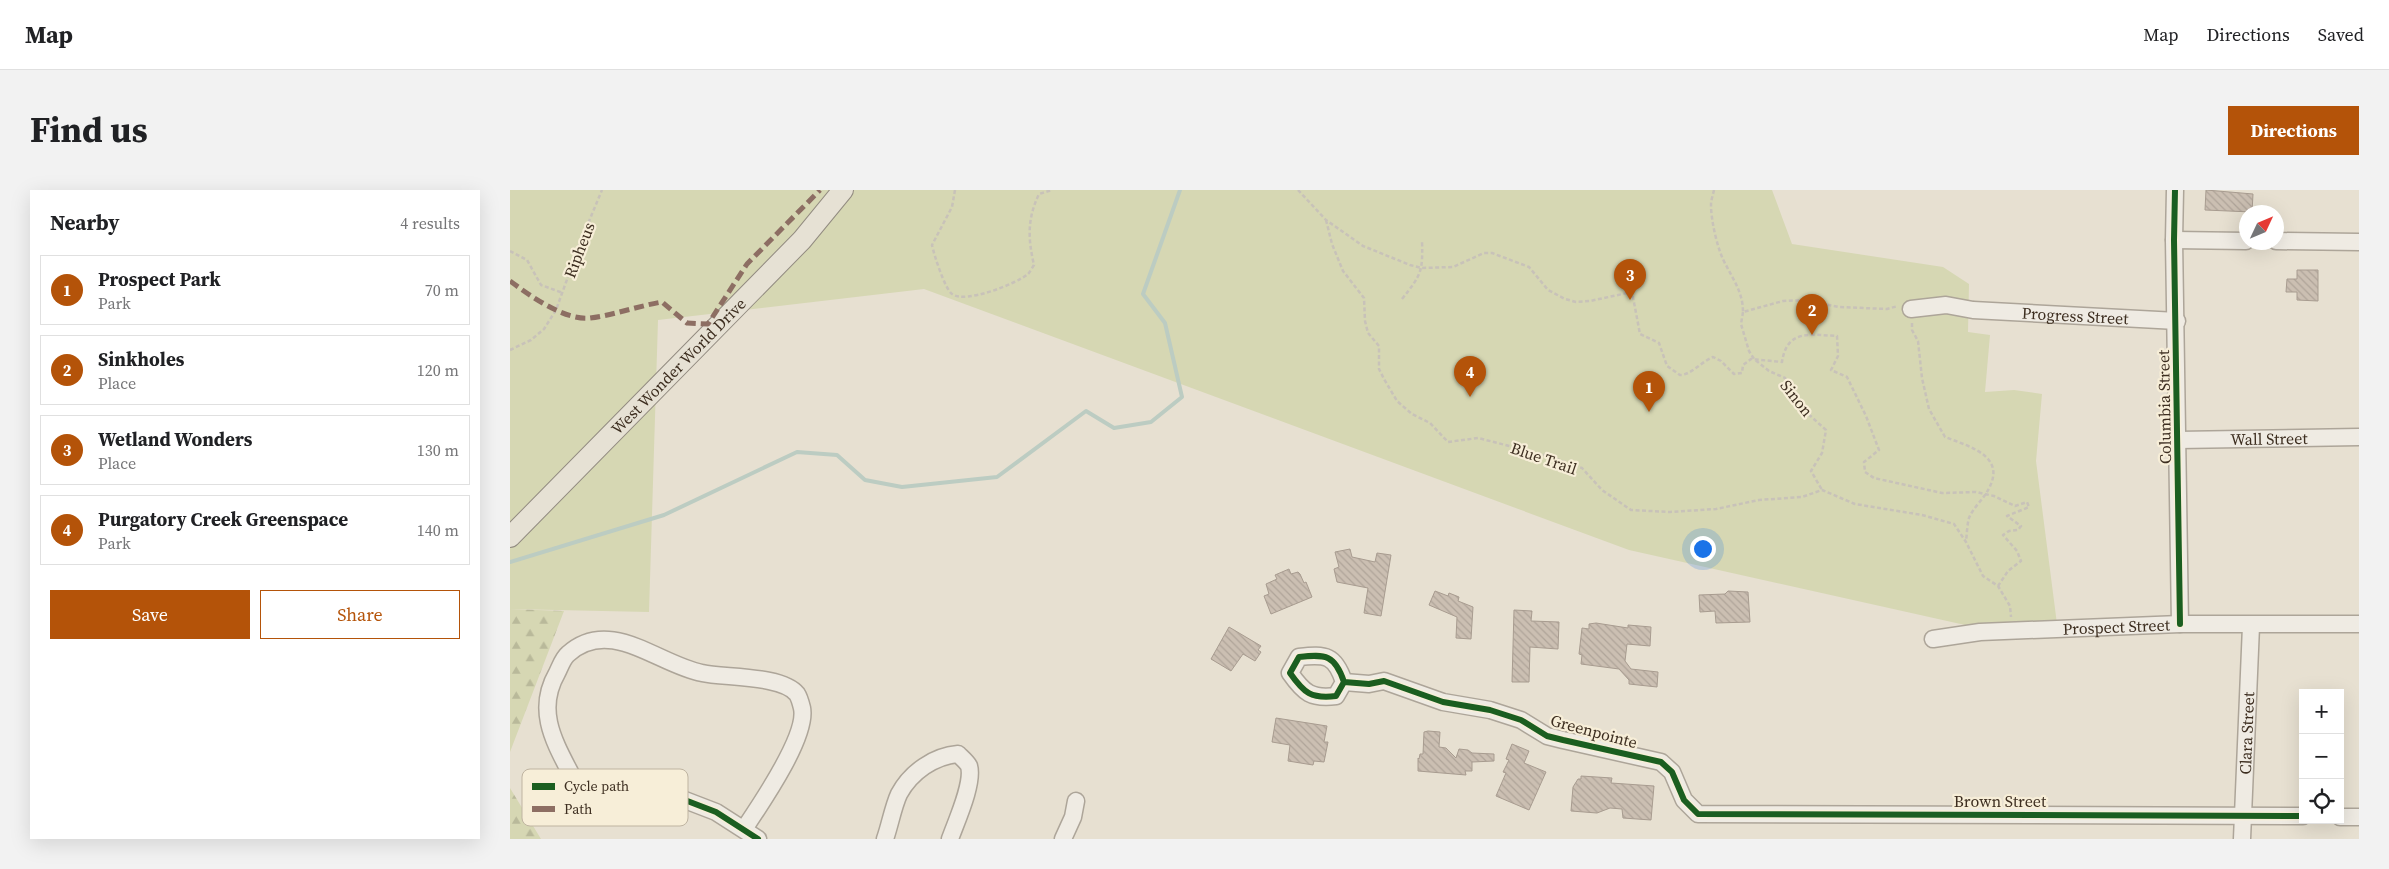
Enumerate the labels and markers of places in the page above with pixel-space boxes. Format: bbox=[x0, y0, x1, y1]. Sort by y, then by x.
pin: 3 bbox=[1614, 259, 1646, 300]
pin: 2 bbox=[1796, 294, 1828, 335]
pin: 4 bbox=[1454, 356, 1486, 397]
pin: 1 bbox=[1633, 371, 1665, 412]

